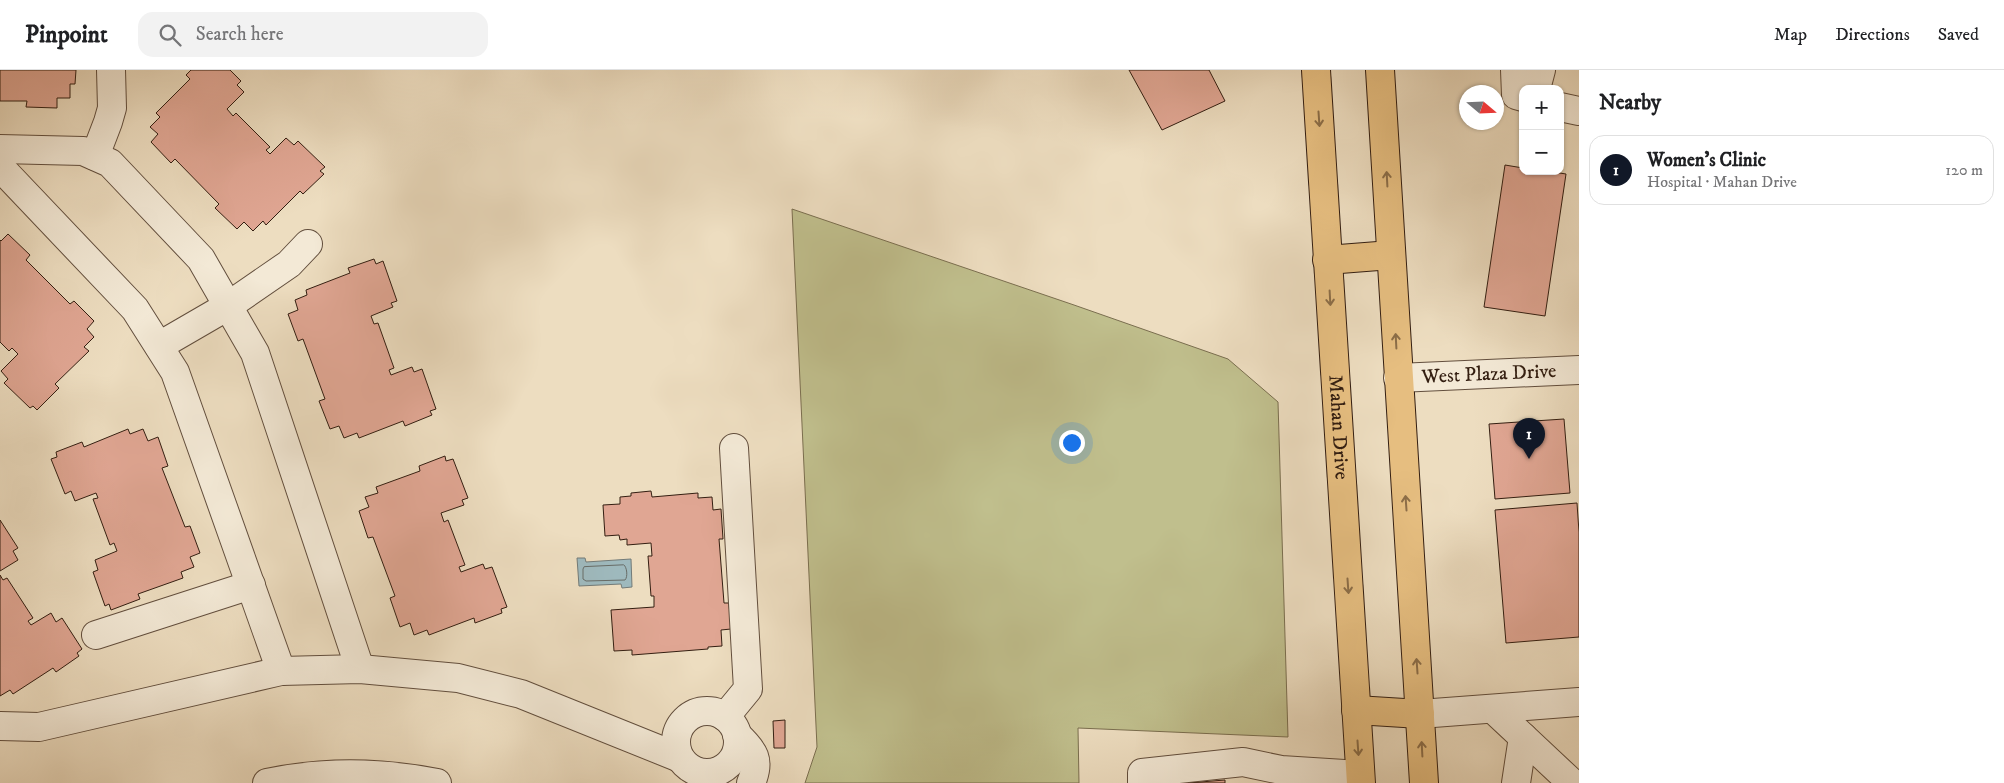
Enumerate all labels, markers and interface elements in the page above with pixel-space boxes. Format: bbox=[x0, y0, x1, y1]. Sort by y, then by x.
search box bbox=[138, 12, 488, 57]
text: Pinpoint bbox=[25, 20, 108, 50]
icon: search bbox=[156, 21, 184, 49]
text: Search here bbox=[196, 23, 284, 46]
text: Map bbox=[1774, 24, 1807, 46]
text: Directions bbox=[1835, 24, 1910, 46]
text: Saved bbox=[1938, 24, 1979, 46]
north arrow bbox=[1459, 85, 1504, 130]
map controls bbox=[1519, 85, 1564, 175]
button: + bbox=[1519, 85, 1564, 130]
text: Nearby bbox=[1599, 90, 1661, 116]
one-way arrow bbox=[1314, 110, 1323, 126]
button: − bbox=[1519, 130, 1564, 175]
text: Women's Clinic bbox=[1647, 149, 1766, 172]
text: 1 bbox=[1613, 160, 1619, 180]
text: 120 m bbox=[1945, 160, 1983, 180]
one-way arrow bbox=[1382, 171, 1391, 187]
text: Hospital · Mahan Drive bbox=[1647, 172, 1797, 192]
one-way arrow bbox=[1325, 290, 1334, 306]
one-way arrow bbox=[1392, 334, 1401, 350]
street label: West Plaza Drive bbox=[1420, 359, 1557, 389]
street label: Mahan Drive bbox=[1323, 374, 1354, 481]
pin: 1 bbox=[1513, 418, 1545, 459]
your location bbox=[1059, 430, 1085, 456]
one-way arrow bbox=[1402, 496, 1411, 512]
one-way arrow bbox=[1343, 577, 1353, 593]
one-way arrow bbox=[1412, 658, 1421, 674]
one-way arrow bbox=[1354, 740, 1363, 756]
one-way arrow bbox=[1417, 741, 1426, 757]

